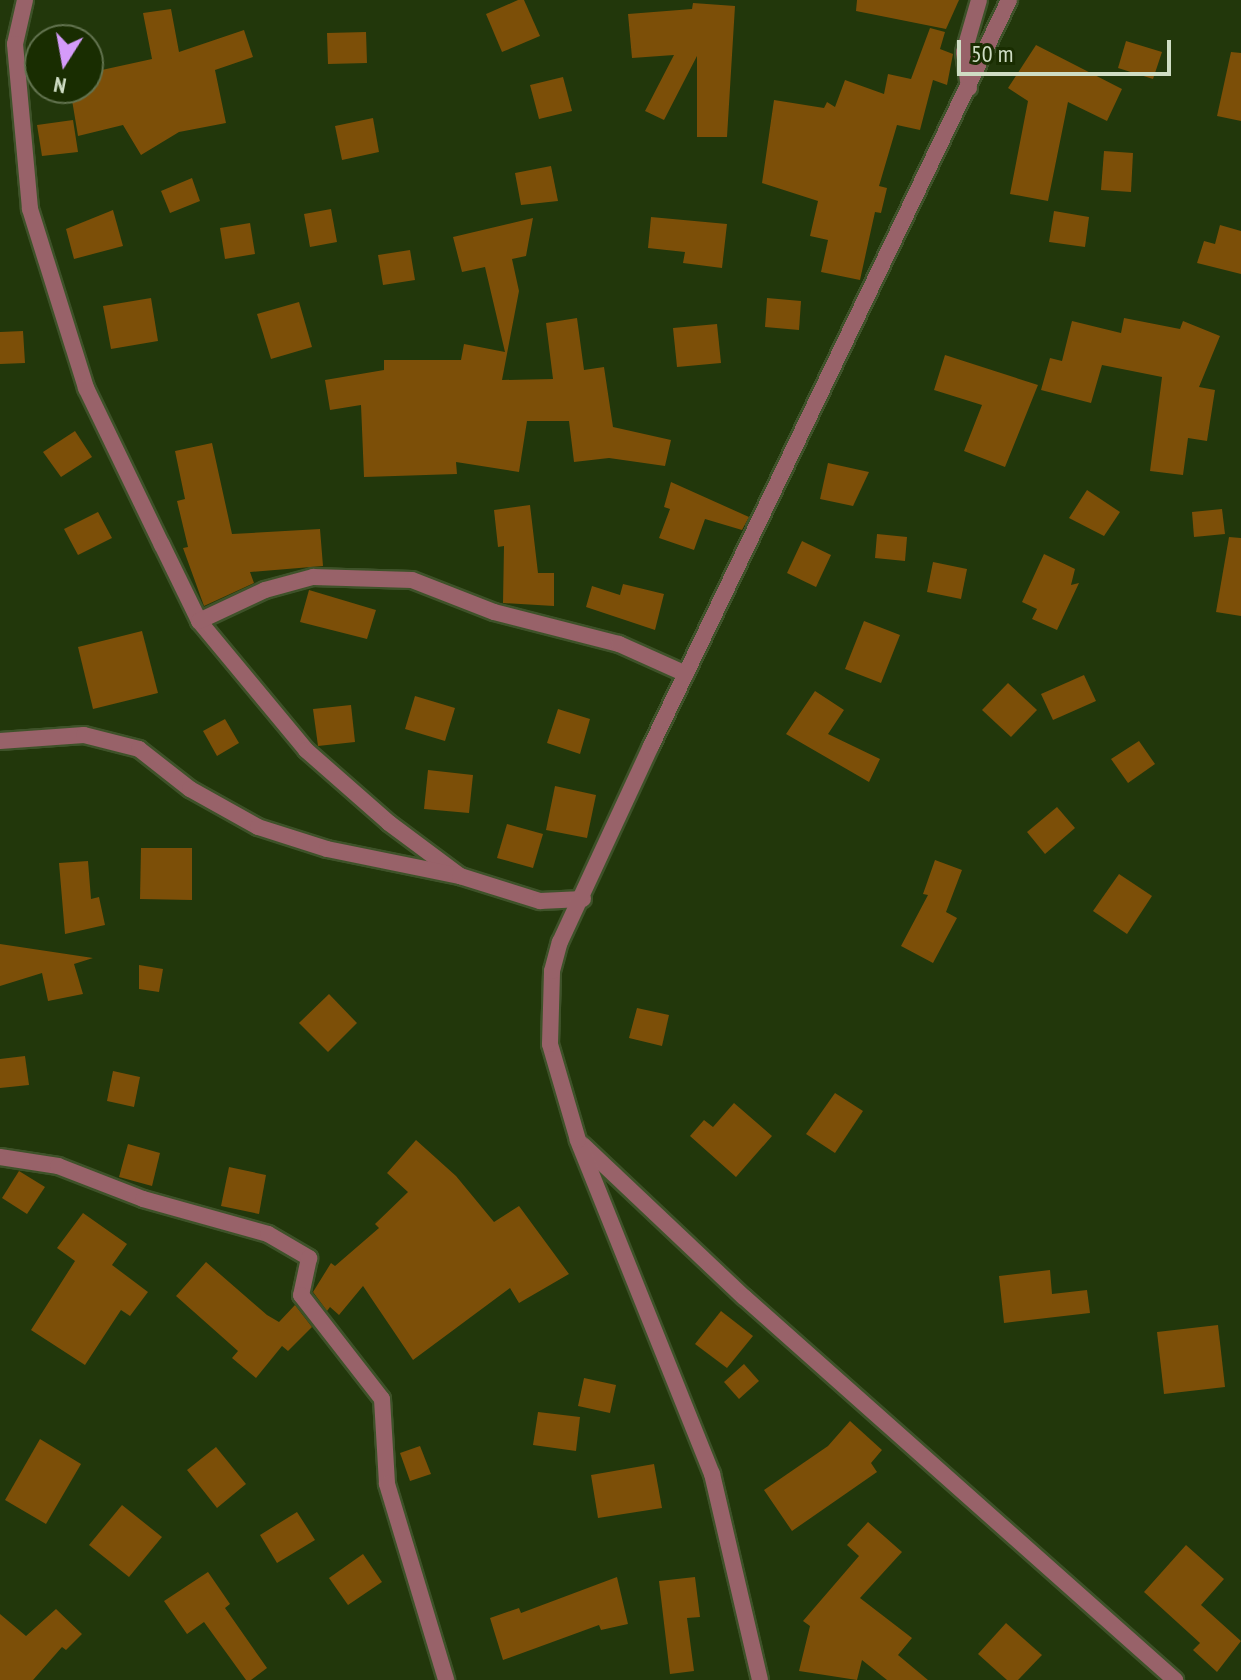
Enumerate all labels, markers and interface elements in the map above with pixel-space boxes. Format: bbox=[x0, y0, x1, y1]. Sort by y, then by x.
north arrow bbox=[24, 24, 104, 104]
scale bar bbox=[961, 24, 1175, 74]
text: 50 m bbox=[971, 38, 1013, 69]
text: N bbox=[51, 71, 68, 100]

